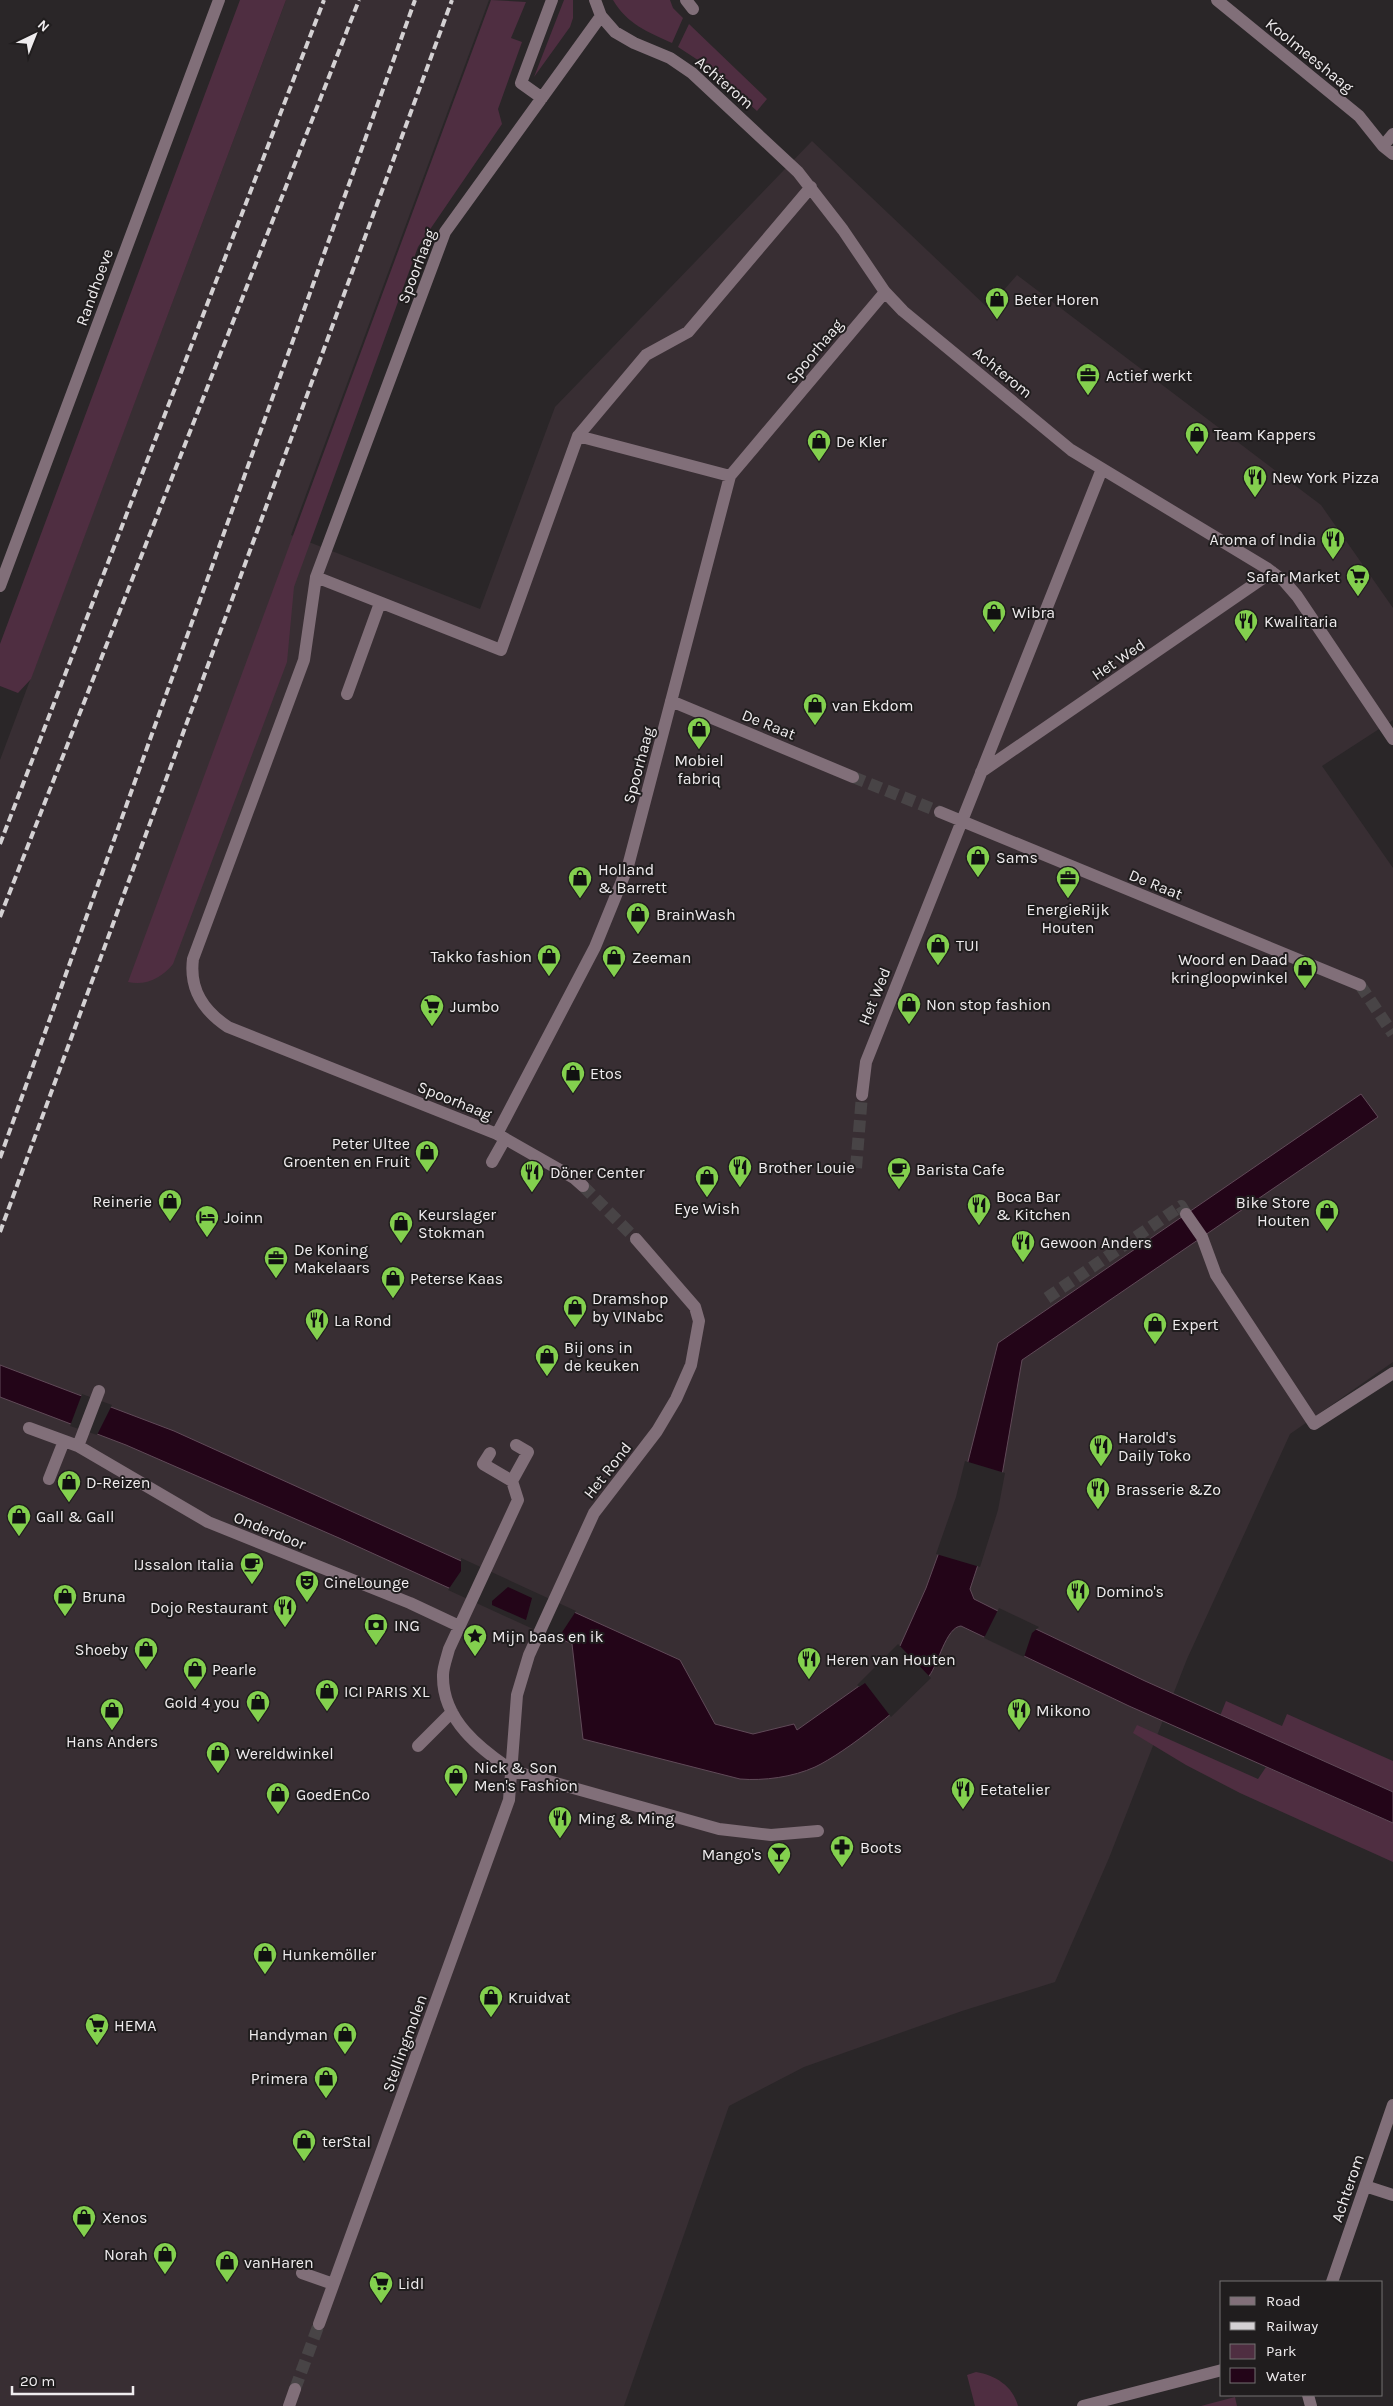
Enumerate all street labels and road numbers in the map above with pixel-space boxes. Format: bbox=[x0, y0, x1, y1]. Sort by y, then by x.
street label: Koolmeeshaag bbox=[1262, 14, 1358, 97]
street label: Achterom bbox=[692, 52, 758, 113]
street label: Spoorhaag bbox=[394, 226, 439, 306]
street label: Randhoeve bbox=[72, 246, 117, 328]
street label: Spoorhaag bbox=[782, 315, 847, 388]
street label: Achterom bbox=[969, 343, 1036, 402]
street label: Het Wed bbox=[1088, 635, 1149, 684]
street label: De Raat bbox=[739, 705, 798, 744]
street label: Spoorhaag bbox=[619, 725, 658, 806]
street label: De Raat bbox=[1126, 865, 1185, 904]
street label: Het Wed bbox=[854, 965, 895, 1028]
street label: Spoorhaag bbox=[415, 1077, 495, 1124]
street label: Het Rond bbox=[579, 1438, 635, 1502]
street label: Onderdoor bbox=[231, 1507, 309, 1554]
street label: Stellingmolen bbox=[378, 1992, 431, 2095]
street label: Achterom bbox=[1327, 2152, 1368, 2225]

